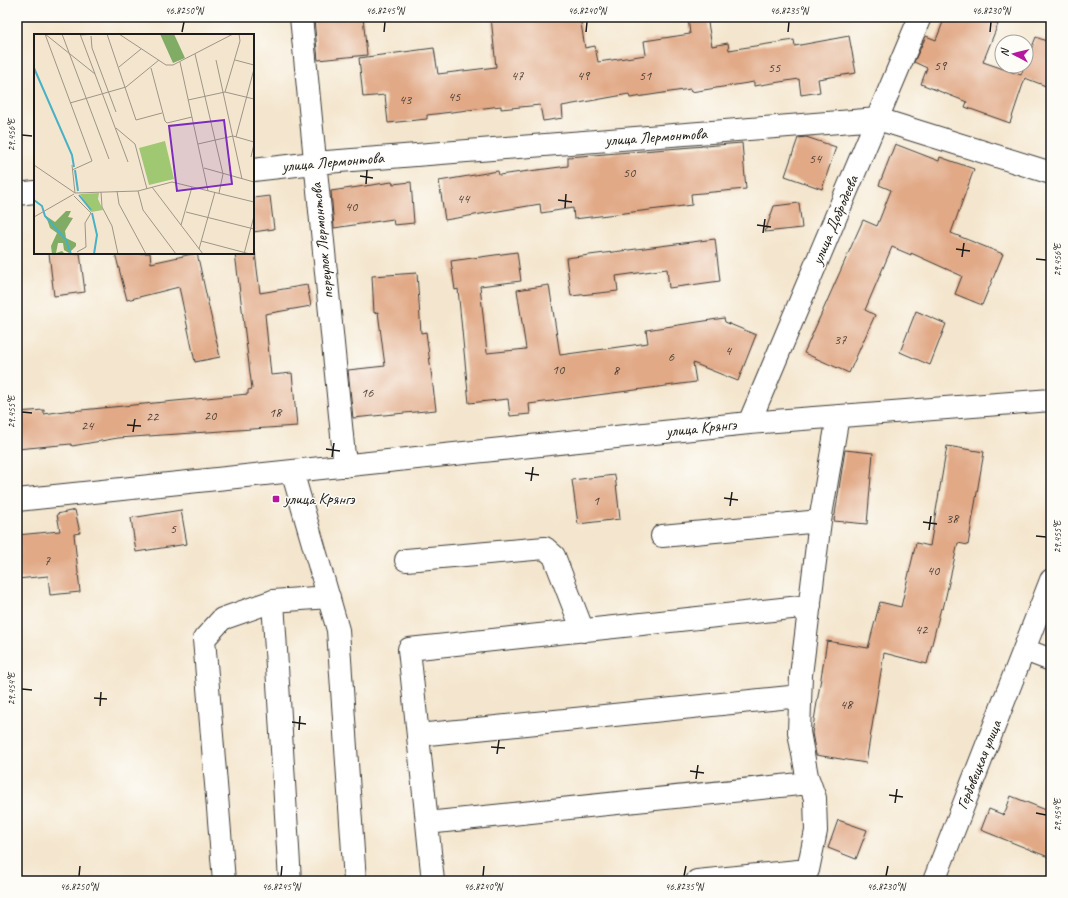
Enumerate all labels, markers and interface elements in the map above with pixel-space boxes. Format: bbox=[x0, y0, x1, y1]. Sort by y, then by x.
text: 46.8250°N bbox=[165, 4, 205, 17]
text: 46.8245°N bbox=[366, 4, 406, 17]
text: 46.8240°N bbox=[568, 4, 608, 17]
text: 46.8235°N bbox=[770, 4, 810, 17]
text: 46.8230°N bbox=[972, 4, 1012, 17]
inset map bbox=[34, 34, 254, 254]
north arrow bbox=[994, 34, 1034, 74]
text: N bbox=[997, 46, 1012, 57]
house number: 59 bbox=[934, 57, 948, 74]
house number: 55 bbox=[768, 59, 781, 76]
house number: 47 bbox=[511, 67, 524, 84]
house number: 49 bbox=[577, 67, 591, 84]
house number: 51 bbox=[639, 67, 652, 84]
house number: 45 bbox=[448, 88, 461, 105]
house number: 43 bbox=[399, 91, 413, 108]
text: 29.456°E bbox=[5, 117, 18, 151]
street label: улица Лермонтова bbox=[603, 123, 709, 151]
street label: улица Лермонтова bbox=[280, 148, 386, 176]
house number: 54 bbox=[809, 150, 823, 167]
house number: 50 bbox=[623, 164, 637, 181]
street label: улица Добродеева bbox=[807, 171, 863, 269]
street label: переулок Лермонтова bbox=[306, 181, 338, 300]
house number: 44 bbox=[457, 190, 471, 207]
house number: 40 bbox=[345, 198, 359, 215]
text: 29.456°E bbox=[1051, 242, 1064, 276]
house number: 37 bbox=[834, 331, 847, 348]
house number: 4 bbox=[725, 342, 733, 359]
house number: 6 bbox=[668, 348, 675, 365]
house number: 10 bbox=[552, 361, 566, 378]
house number: 8 bbox=[613, 362, 621, 379]
house number: 16 bbox=[361, 384, 374, 401]
text: 29.455°E bbox=[5, 394, 18, 428]
house number: 18 bbox=[269, 404, 283, 421]
house number: 20 bbox=[204, 407, 218, 424]
house number: 22 bbox=[146, 408, 160, 425]
street label: улица Крянгэ bbox=[664, 414, 738, 442]
house number: 24 bbox=[81, 417, 95, 434]
place label: улица Крянгэ bbox=[283, 489, 356, 509]
house number: 1 bbox=[593, 492, 600, 509]
marker: улица Крянгэ bbox=[271, 494, 281, 504]
house number: 38 bbox=[946, 510, 960, 527]
text: 29.455°E bbox=[1051, 519, 1064, 553]
house number: 5 bbox=[170, 520, 177, 537]
house number: 7 bbox=[44, 552, 51, 569]
house number: 40 bbox=[927, 562, 941, 579]
house number: 42 bbox=[915, 621, 929, 638]
text: 29.454°E bbox=[5, 671, 18, 705]
house number: 48 bbox=[840, 696, 854, 713]
street label: Гербовецкая улица bbox=[952, 716, 1007, 812]
text: 29.454°E bbox=[1051, 797, 1064, 831]
text: 46.8250°N bbox=[60, 880, 100, 893]
text: 46.8245°N bbox=[262, 880, 302, 893]
text: 46.8240°N bbox=[464, 880, 504, 893]
text: 46.8235°N bbox=[665, 880, 705, 893]
text: 46.8230°N bbox=[867, 880, 907, 893]

